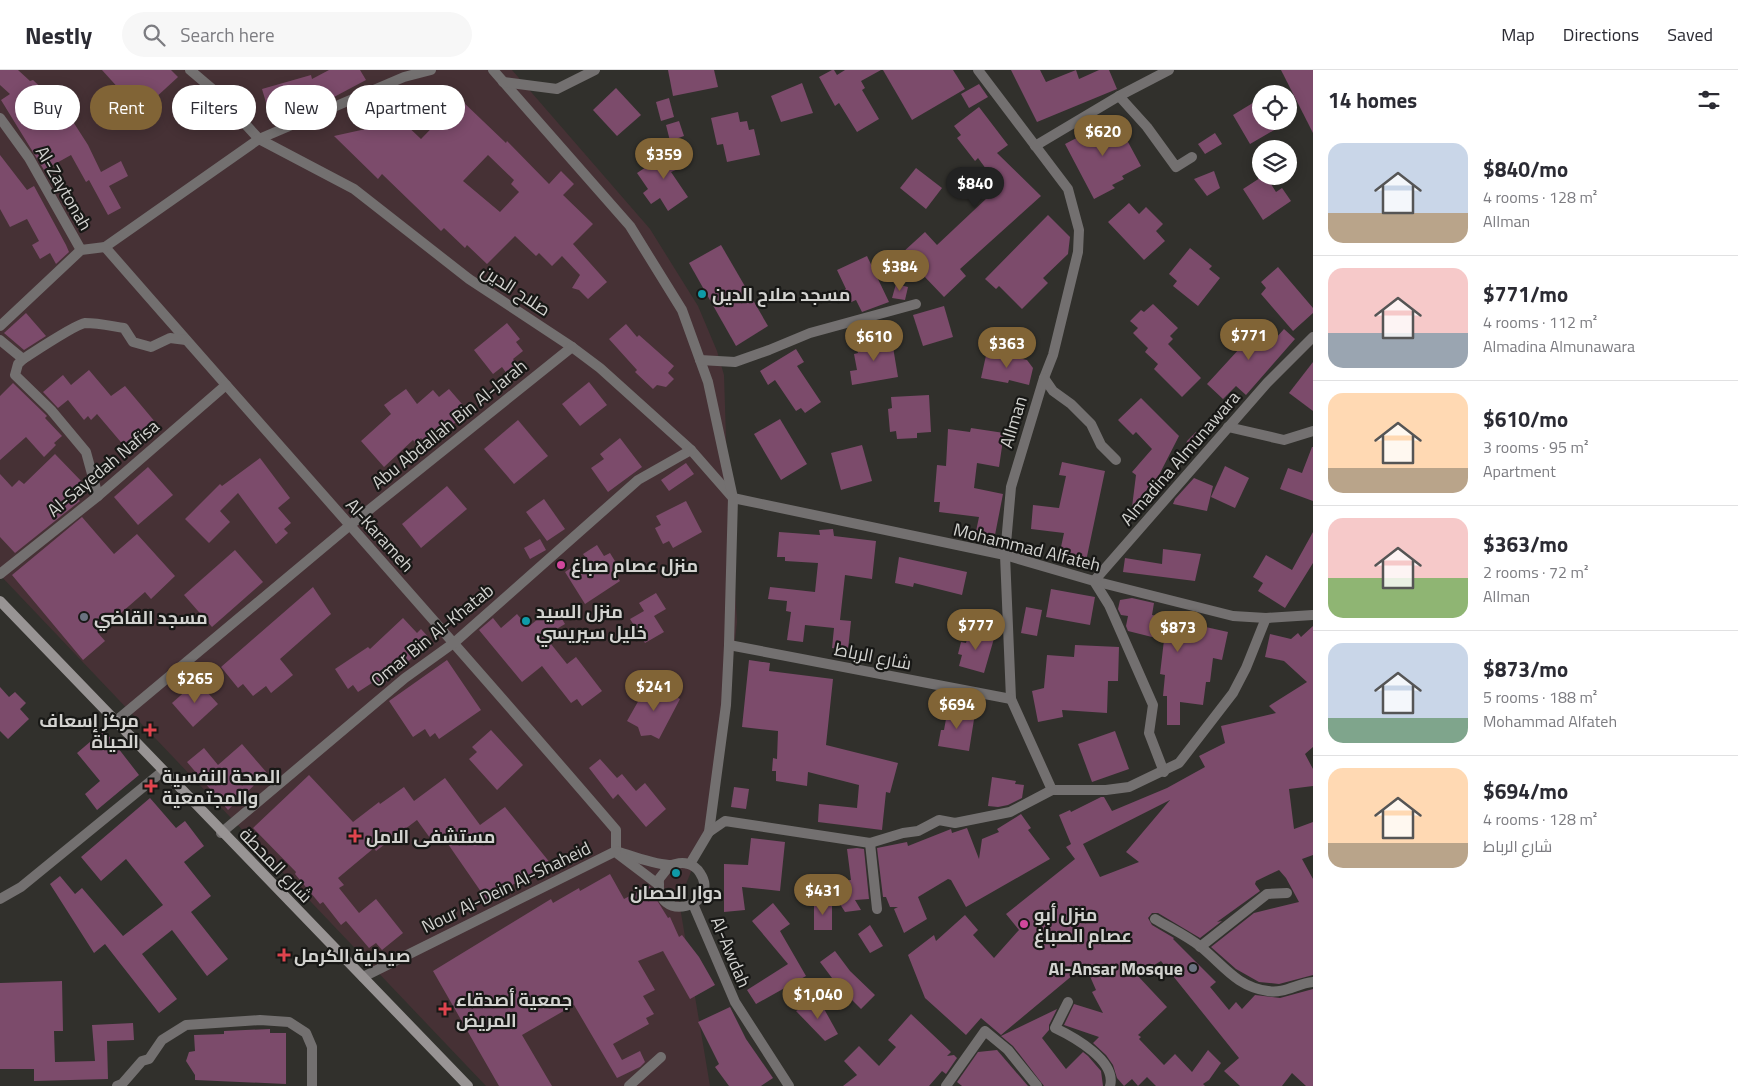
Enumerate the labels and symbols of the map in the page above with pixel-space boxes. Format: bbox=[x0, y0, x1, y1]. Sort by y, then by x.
pin: $620 bbox=[1073, 114, 1133, 157]
pin: $359 bbox=[634, 138, 694, 180]
street label: Al-Zaytonah bbox=[29, 141, 99, 235]
pin: $840 bbox=[945, 166, 1005, 209]
pin: $384 bbox=[870, 250, 930, 292]
street label: صلاح الدين bbox=[476, 257, 556, 323]
place label: مسجد صلاح الدين bbox=[712, 281, 850, 308]
marker: مسجد صلاح الدين bbox=[696, 288, 708, 300]
pin: $771 bbox=[1219, 318, 1279, 361]
pin: $610 bbox=[844, 320, 904, 362]
pin: $363 bbox=[977, 326, 1037, 369]
street label: Abu Abdallah Bin Al-Jarah bbox=[365, 353, 533, 495]
street label: Almadina Almunawara bbox=[1114, 385, 1246, 531]
street label: AlIman bbox=[992, 393, 1034, 451]
street label: Al-Sayedah Nafisa bbox=[41, 413, 165, 523]
street label: Al-Karameh bbox=[339, 492, 421, 578]
street label: Mohammad Alfateh bbox=[951, 516, 1103, 578]
place label: منزل عصام صباغ bbox=[571, 552, 698, 579]
marker: منزل عصام صباغ bbox=[555, 559, 567, 571]
street label: Omar Bin Al-Khatab bbox=[365, 577, 499, 693]
place label: منزل السيد خليل سيريسي bbox=[536, 598, 647, 647]
place label: مسجد القاضي bbox=[94, 604, 208, 632]
pin: $777 bbox=[946, 608, 1006, 651]
pin: $873 bbox=[1148, 610, 1208, 653]
marker: مسجد القاضي bbox=[78, 611, 90, 623]
marker: منزل السيد خليل سيريسي bbox=[520, 615, 532, 627]
street label: شارع الرباط bbox=[832, 635, 914, 677]
pin: $265 bbox=[165, 662, 225, 704]
pin: $241 bbox=[624, 670, 684, 712]
pin: $694 bbox=[927, 688, 987, 730]
place label: مركز إسعاف الحياة bbox=[39, 707, 139, 755]
marker: مركز إسعاف الحياة bbox=[143, 723, 157, 737]
place label: الصحة النفسية والمجتمعية bbox=[162, 763, 281, 811]
marker: الصحة النفسية والمجتمعية bbox=[144, 779, 158, 793]
street label: شارع المحطة bbox=[233, 821, 319, 909]
place label: مستشفى الامل bbox=[366, 823, 495, 850]
marker: مستشفى الامل bbox=[348, 829, 362, 843]
street label: Nour Al-Dein Al-Shaheid bbox=[417, 834, 595, 940]
marker: دوار الحصان bbox=[670, 867, 682, 879]
pin: $431 bbox=[793, 874, 853, 916]
place label: دوار الحصان bbox=[630, 879, 722, 906]
place label: منزل أبو عصام الصباغ bbox=[1034, 901, 1132, 949]
street label: Al-Awdah bbox=[704, 912, 758, 992]
marker: منزل أبو عصام الصباغ bbox=[1018, 918, 1030, 930]
place label: صيدلية الكرمل bbox=[294, 942, 410, 969]
marker: صيدلية الكرمل bbox=[278, 949, 290, 961]
place label: Al-Ansar Mosque bbox=[1049, 955, 1183, 982]
marker: Al-Ansar Mosque bbox=[1187, 962, 1199, 974]
pin: $1,040 bbox=[777, 978, 859, 1020]
place label: جمعية أصدقاء المريض bbox=[456, 986, 572, 1034]
marker: جمعية أصدقاء المريض bbox=[438, 1002, 452, 1016]

